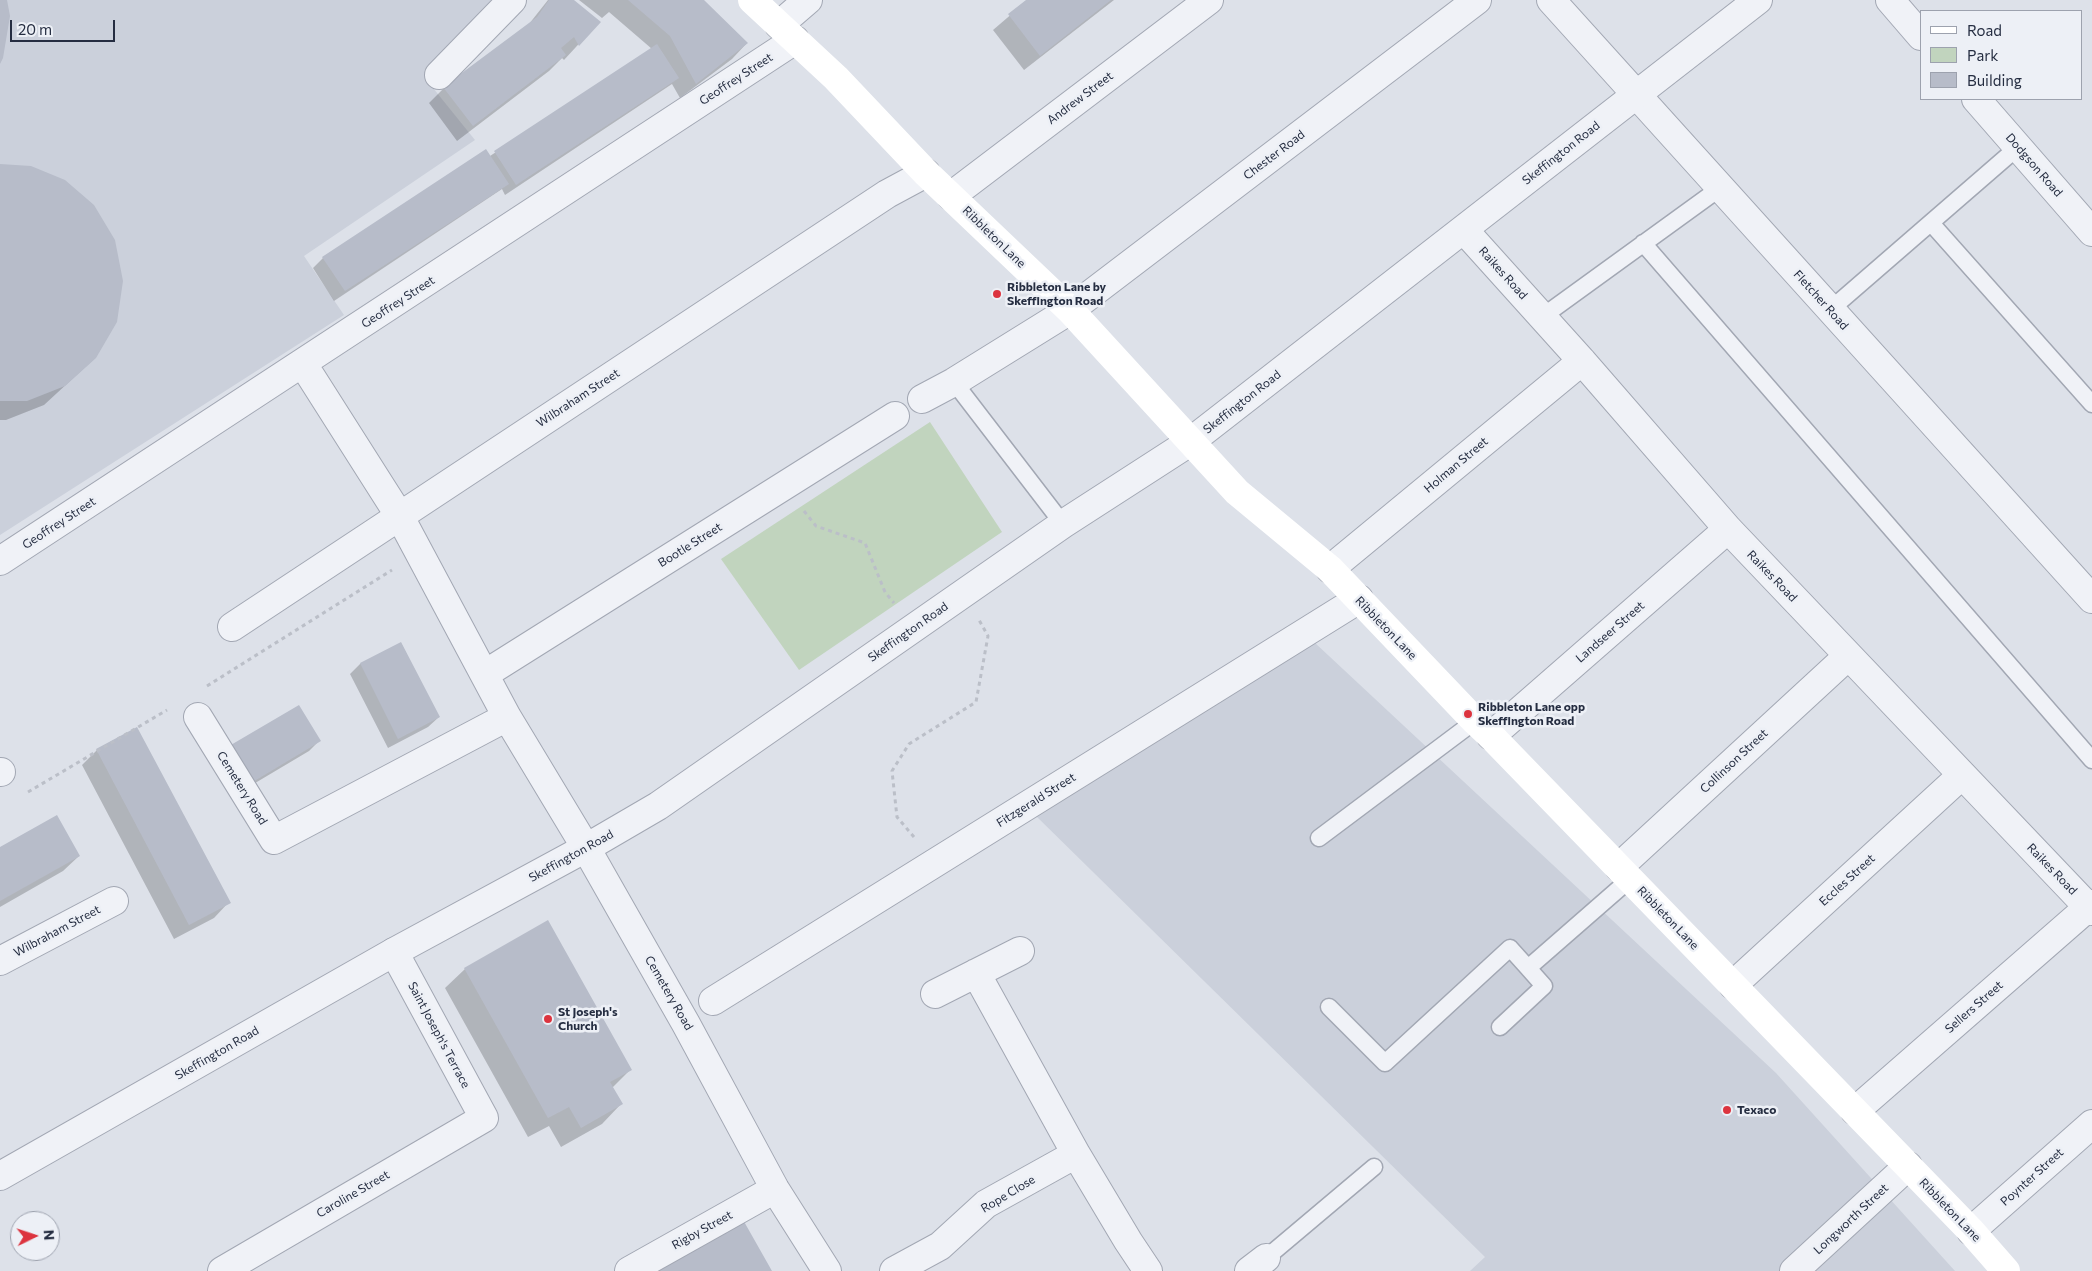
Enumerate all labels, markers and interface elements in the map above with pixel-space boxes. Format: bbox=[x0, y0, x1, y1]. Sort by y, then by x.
scale bar bbox=[12, 10, 118, 42]
legend bbox=[1920, 10, 2082, 100]
text: 20 m bbox=[18, 20, 52, 38]
text: Road bbox=[1967, 21, 2002, 39]
text: Park bbox=[1967, 46, 1998, 64]
street label: Geoffrey Street bbox=[697, 50, 775, 108]
street label: Andrew Street bbox=[1044, 69, 1116, 127]
text: Building bbox=[1967, 71, 2022, 89]
street label: Skeffington Road bbox=[1519, 118, 1603, 188]
street label: Chester Road bbox=[1240, 127, 1308, 183]
street label: Dodgson Road bbox=[2003, 130, 2065, 200]
street label: Ribbleton Lane bbox=[959, 203, 1029, 271]
street label: Raikes Road bbox=[1476, 244, 1530, 302]
street label: Fletcher Road bbox=[1790, 267, 1852, 333]
street label: Geoffrey Street bbox=[359, 273, 437, 331]
place label: Ribbleton Lane by Skeffington Road bbox=[1007, 280, 1106, 308]
marker: Ribbleton Lane by Skeffington Road bbox=[991, 288, 1003, 300]
street label: Wilbraham Street bbox=[534, 366, 622, 430]
street label: Skeffington Road bbox=[1200, 367, 1284, 437]
street label: Holman Street bbox=[1421, 434, 1491, 496]
street label: Geoffrey Street bbox=[20, 494, 98, 552]
street label: Bootle Street bbox=[655, 520, 725, 570]
street label: Raikes Road bbox=[1744, 547, 1800, 605]
street label: Ribbleton Lane bbox=[1352, 593, 1420, 663]
street label: Landseer Street bbox=[1573, 598, 1647, 666]
street label: Skeffington Road bbox=[865, 599, 951, 665]
place label: Ribbleton Lane opp Skeffington Road bbox=[1478, 700, 1585, 728]
marker: Ribbleton Lane opp Skeffington Road bbox=[1462, 708, 1474, 720]
street label: Collinson Street bbox=[1697, 726, 1771, 796]
street label: Cemetery Road bbox=[214, 749, 270, 827]
street label: Fitzgerald Street bbox=[994, 770, 1078, 830]
street label: Skeffington Road bbox=[526, 827, 616, 885]
street label: Raikes Road bbox=[2024, 840, 2080, 898]
street label: Eccles Street bbox=[1816, 851, 1878, 909]
street label: Ribbleton Lane bbox=[1634, 883, 1702, 953]
street label: Wilbraham Street bbox=[11, 902, 103, 960]
street label: Cemetery Road bbox=[642, 953, 696, 1033]
street label: Sellers Street bbox=[1942, 978, 2006, 1036]
street label: Saint Joseph's Terrace bbox=[405, 979, 473, 1091]
place label: St Joseph's Church bbox=[558, 1005, 618, 1033]
marker: St Joseph's Church bbox=[542, 1013, 554, 1025]
street label: Skeffington Road bbox=[173, 1023, 261, 1083]
place label: Texaco bbox=[1737, 1103, 1776, 1117]
marker: Texaco bbox=[1721, 1104, 1733, 1116]
street label: Poynter Street bbox=[1998, 1145, 2066, 1209]
street label: Caroline Street bbox=[314, 1167, 392, 1221]
street label: Rope Close bbox=[978, 1172, 1038, 1216]
street label: Ribbleton Lane bbox=[1916, 1175, 1984, 1245]
street label: Longworth Street bbox=[1811, 1181, 1891, 1257]
street label: Rigby Street bbox=[669, 1207, 735, 1253]
north arrow bbox=[10, 1211, 60, 1261]
text: N bbox=[41, 1229, 58, 1241]

